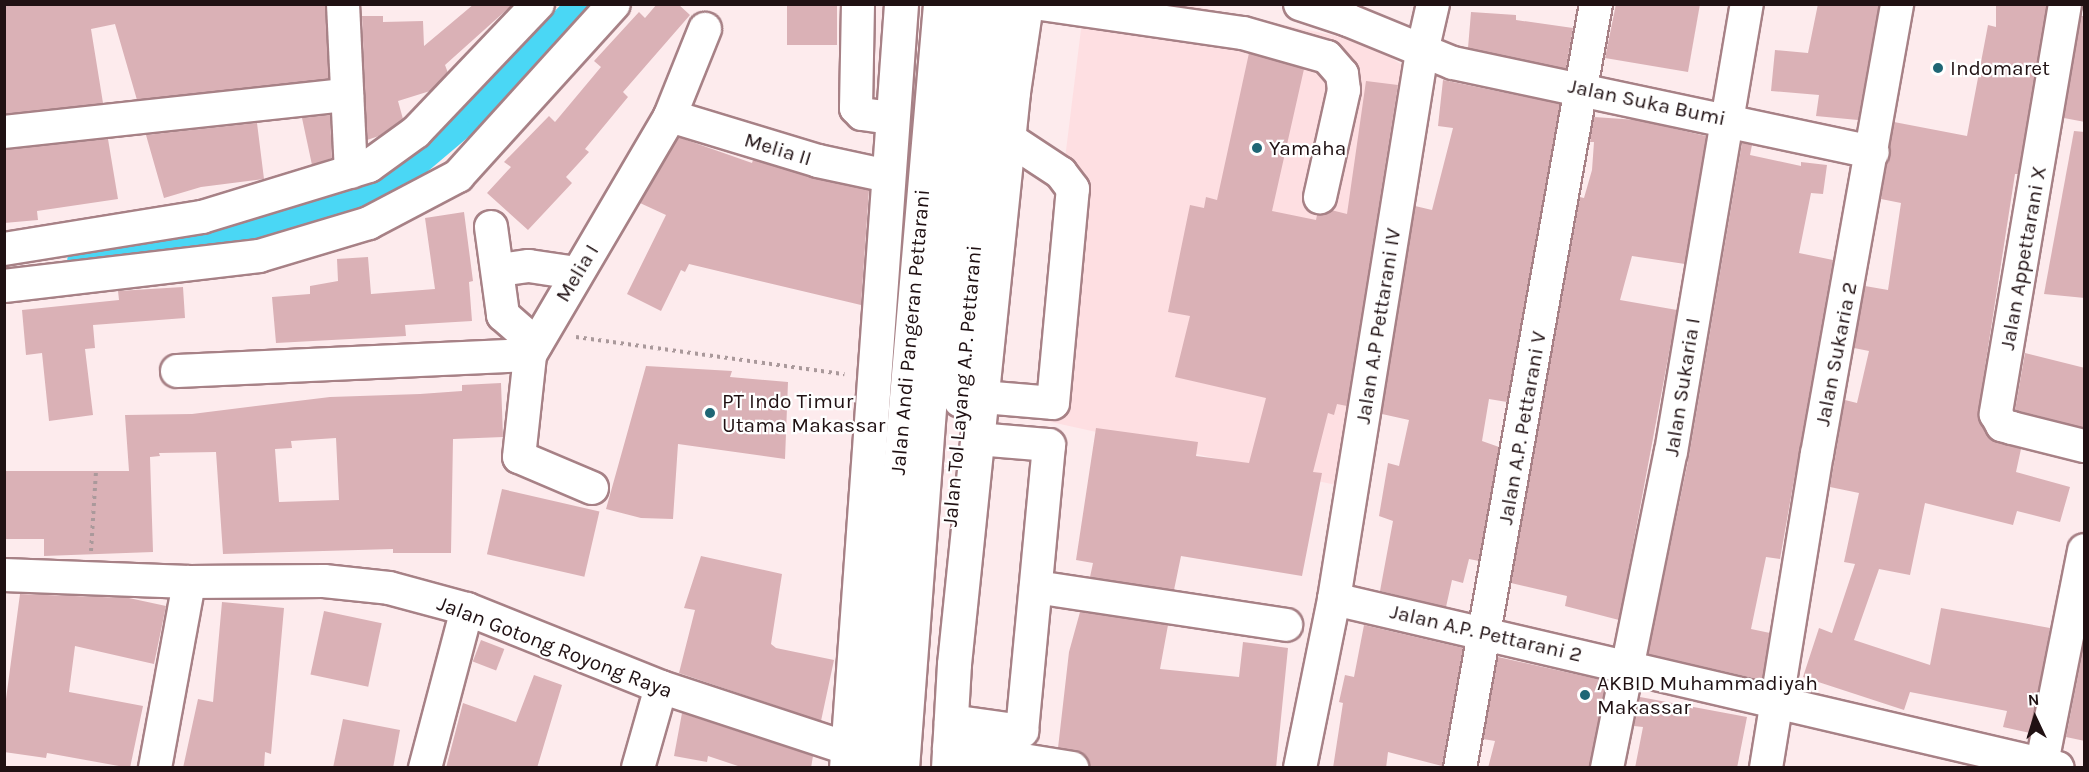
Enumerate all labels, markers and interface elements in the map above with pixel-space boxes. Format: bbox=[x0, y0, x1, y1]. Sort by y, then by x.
place label: Indomaret bbox=[1950, 55, 2050, 81]
marker: Indomaret bbox=[1931, 61, 1945, 75]
street label: Jalan Suka Bumi bbox=[1566, 73, 1728, 131]
street label: Melia II bbox=[741, 127, 815, 171]
place label: Yamaha bbox=[1269, 135, 1346, 161]
marker: Yamaha bbox=[1250, 141, 1264, 155]
street label: Jalan Appettarani X bbox=[1994, 164, 2052, 352]
street label: Jalan Andi Pangeran Pettarani bbox=[885, 188, 935, 476]
street label: Jalan A.P Pettarani IV bbox=[1350, 226, 1406, 426]
street label: Melia I bbox=[550, 239, 604, 307]
street label: Jalan Tol Layang A.P. Pettarani bbox=[937, 244, 987, 528]
street label: Jalan Sukaria 2 bbox=[1810, 280, 1862, 428]
street label: Jalan Sukaria I bbox=[1659, 316, 1705, 458]
street label: Jalan A.P. Pettarani V bbox=[1493, 329, 1551, 527]
place label: PT Indo Timur Utama Makassar bbox=[722, 388, 885, 438]
marker: PT Indo Timur Utama Makassar bbox=[703, 406, 717, 420]
street label: Jalan Gotong Royong Raya bbox=[434, 590, 676, 704]
street label: Jalan A.P. Pettarani 2 bbox=[1388, 599, 1584, 667]
place label: AKBID Muhammadiyah Makassar bbox=[1597, 670, 1818, 720]
marker: AKBID Muhammadiyah Makassar bbox=[1578, 688, 1592, 702]
north arrow bbox=[2005, 688, 2065, 748]
text: N bbox=[2027, 690, 2040, 709]

